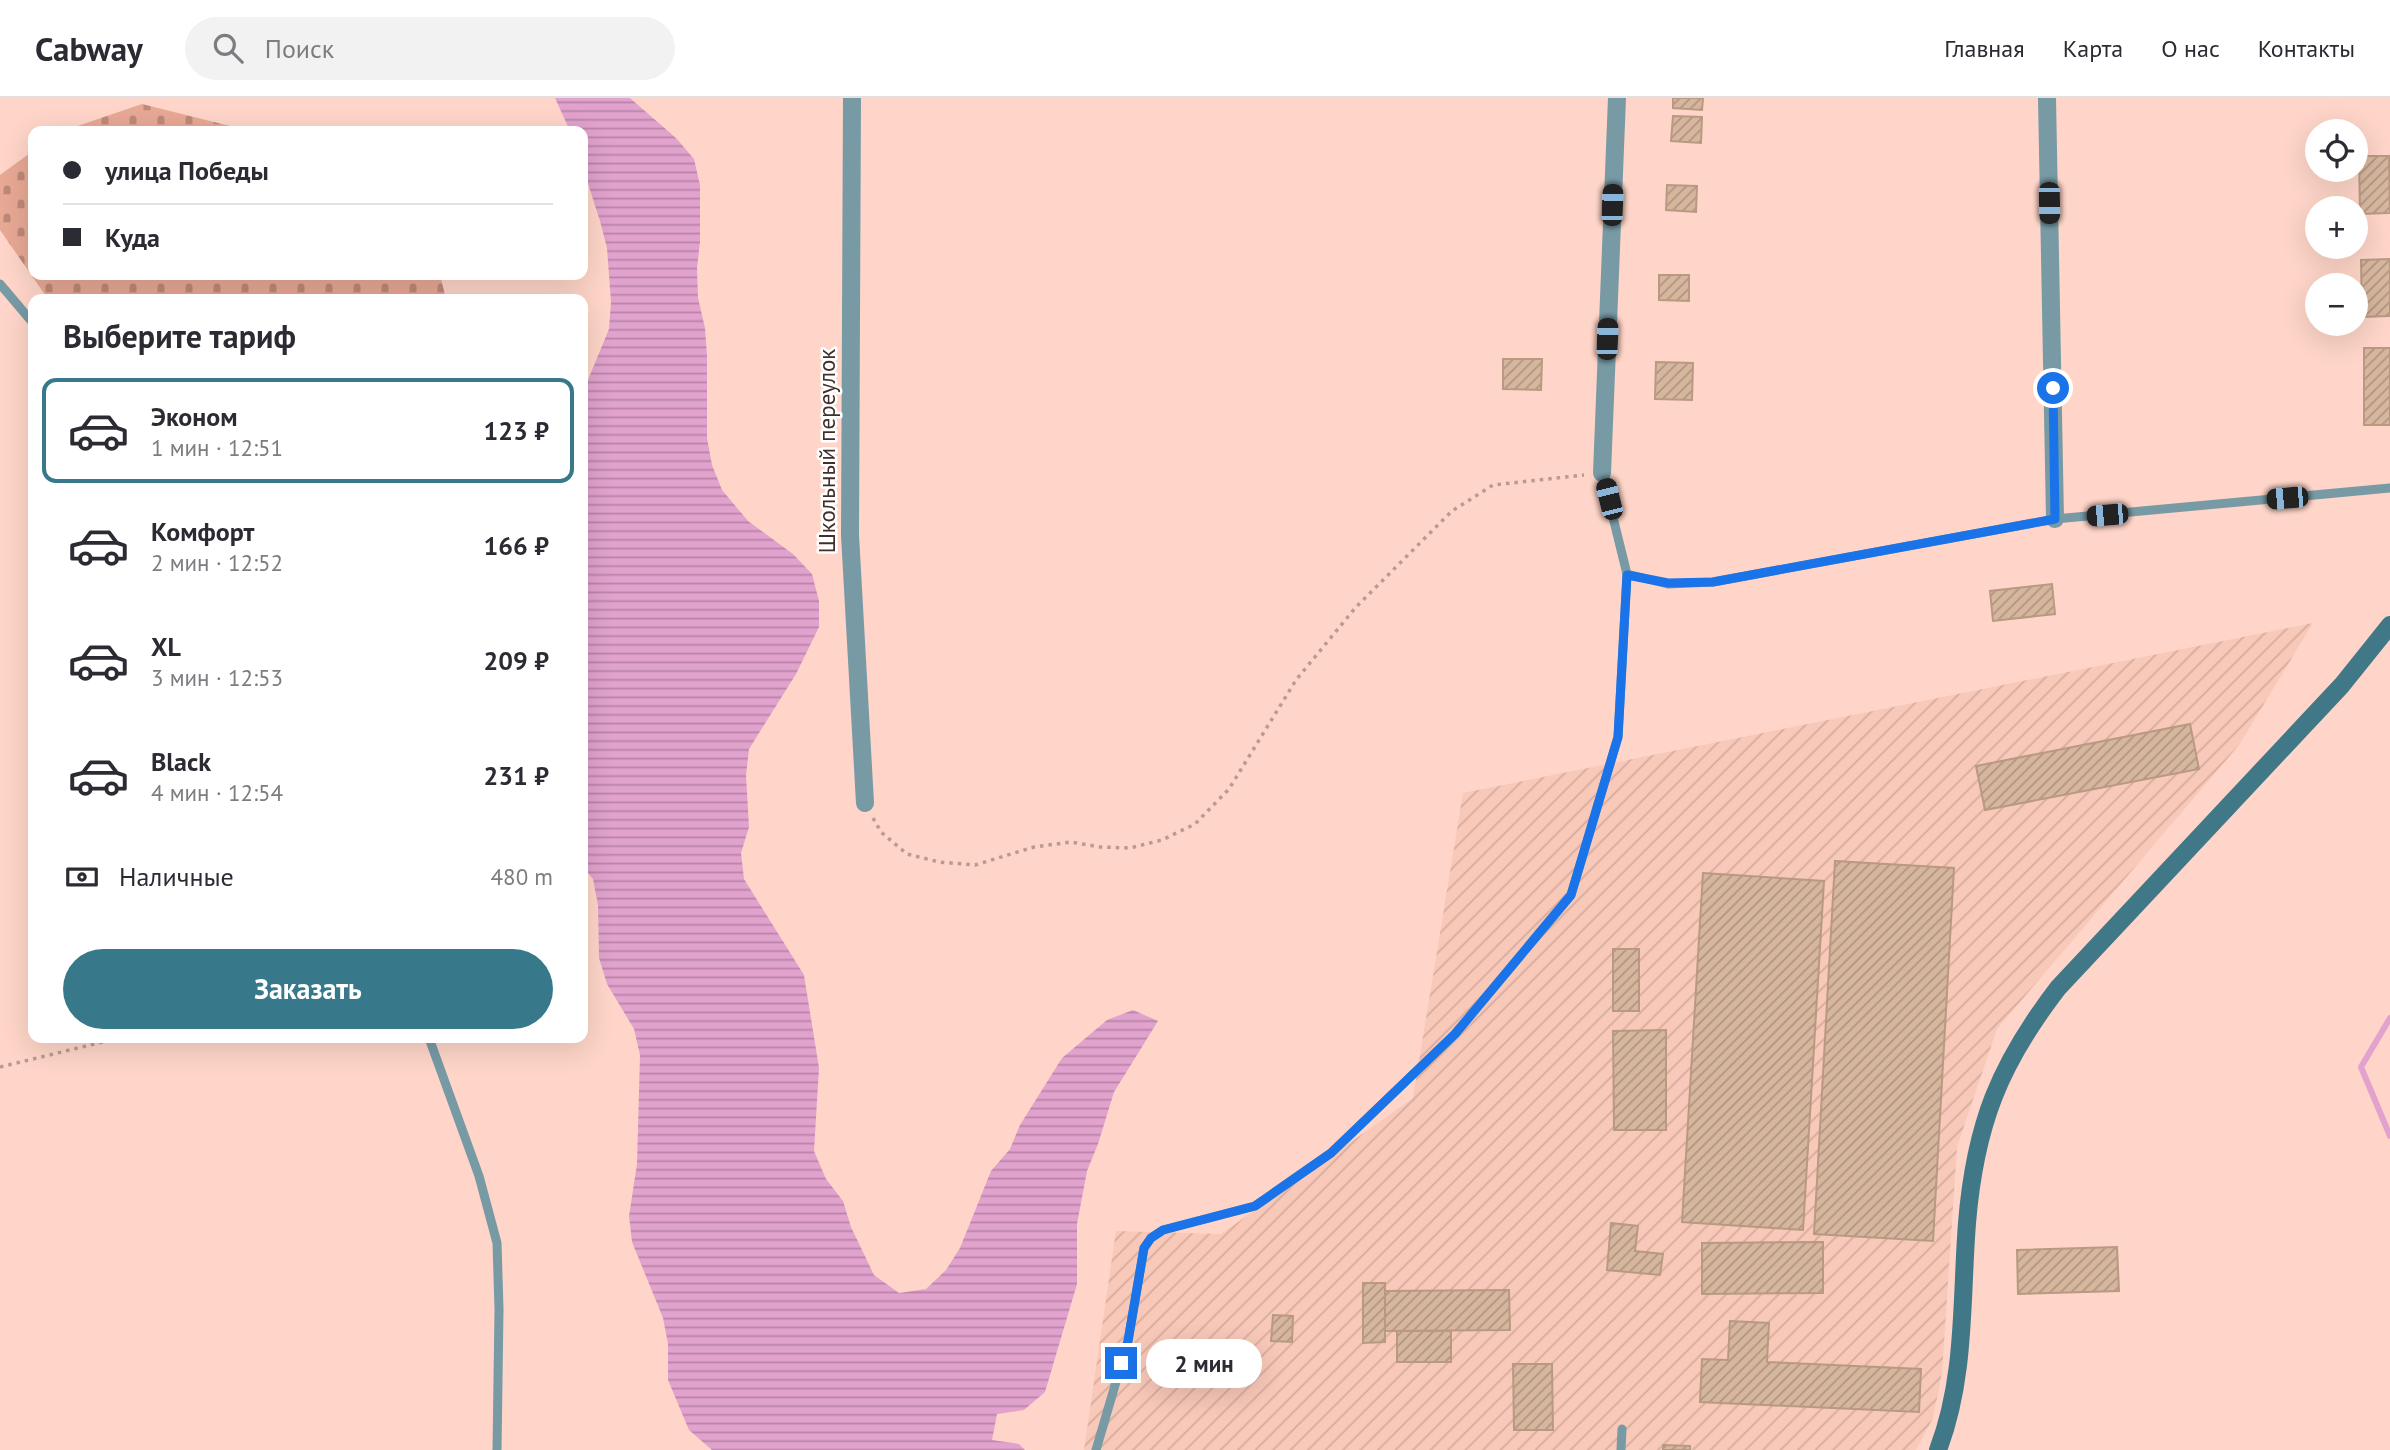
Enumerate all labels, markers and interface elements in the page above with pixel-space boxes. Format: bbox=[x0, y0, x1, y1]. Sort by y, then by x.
search box bbox=[185, 17, 675, 80]
text: Cabway bbox=[35, 27, 143, 70]
icon: search bbox=[209, 29, 247, 67]
text: Поиск bbox=[265, 32, 334, 65]
text: Главная bbox=[1944, 33, 2025, 64]
text: Карта bbox=[2063, 33, 2123, 64]
text: О нас bbox=[2161, 33, 2220, 64]
text: Контакты bbox=[2258, 33, 2355, 64]
map controls bbox=[2305, 119, 2368, 336]
button: locate bbox=[2305, 119, 2368, 182]
text: улица Победы bbox=[105, 154, 269, 187]
car bbox=[2039, 182, 2060, 224]
car bbox=[1601, 184, 1624, 226]
button: + bbox=[2305, 196, 2368, 259]
text: Куда bbox=[105, 221, 160, 254]
button: − bbox=[2305, 273, 2368, 336]
text: Выберите тариф bbox=[63, 315, 296, 357]
car bbox=[1596, 318, 1619, 360]
street label: Школьный переулок bbox=[812, 349, 841, 553]
route start bbox=[2037, 372, 2069, 404]
icon: car bbox=[67, 399, 130, 462]
text: Эконом bbox=[151, 400, 238, 433]
text: 123 ₽ bbox=[483, 414, 549, 447]
text: 1 мин · 12:51 bbox=[151, 433, 283, 462]
car bbox=[1594, 476, 1625, 522]
car bbox=[2266, 486, 2309, 510]
car bbox=[2086, 503, 2129, 527]
icon: car bbox=[67, 514, 130, 577]
text: Комфорт bbox=[151, 515, 254, 548]
text: 166 ₽ bbox=[483, 529, 549, 562]
text: 2 мин · 12:52 bbox=[151, 548, 283, 577]
icon: car bbox=[67, 629, 130, 692]
text: XL bbox=[151, 630, 181, 663]
text: 209 ₽ bbox=[483, 644, 549, 677]
text: 3 мин · 12:53 bbox=[151, 663, 283, 692]
icon: car bbox=[67, 744, 130, 807]
text: Black bbox=[151, 745, 211, 778]
text: 231 ₽ bbox=[483, 759, 549, 792]
text: 4 мин · 12:54 bbox=[151, 778, 283, 807]
icon: cash bbox=[63, 858, 101, 896]
text: Наличные bbox=[119, 860, 234, 893]
text: 480 m bbox=[491, 862, 553, 891]
button: Заказать bbox=[63, 949, 553, 1029]
callout: 2 мин bbox=[1146, 1338, 1261, 1388]
route end bbox=[1105, 1347, 1137, 1379]
text: 2 мин bbox=[1174, 1349, 1234, 1378]

